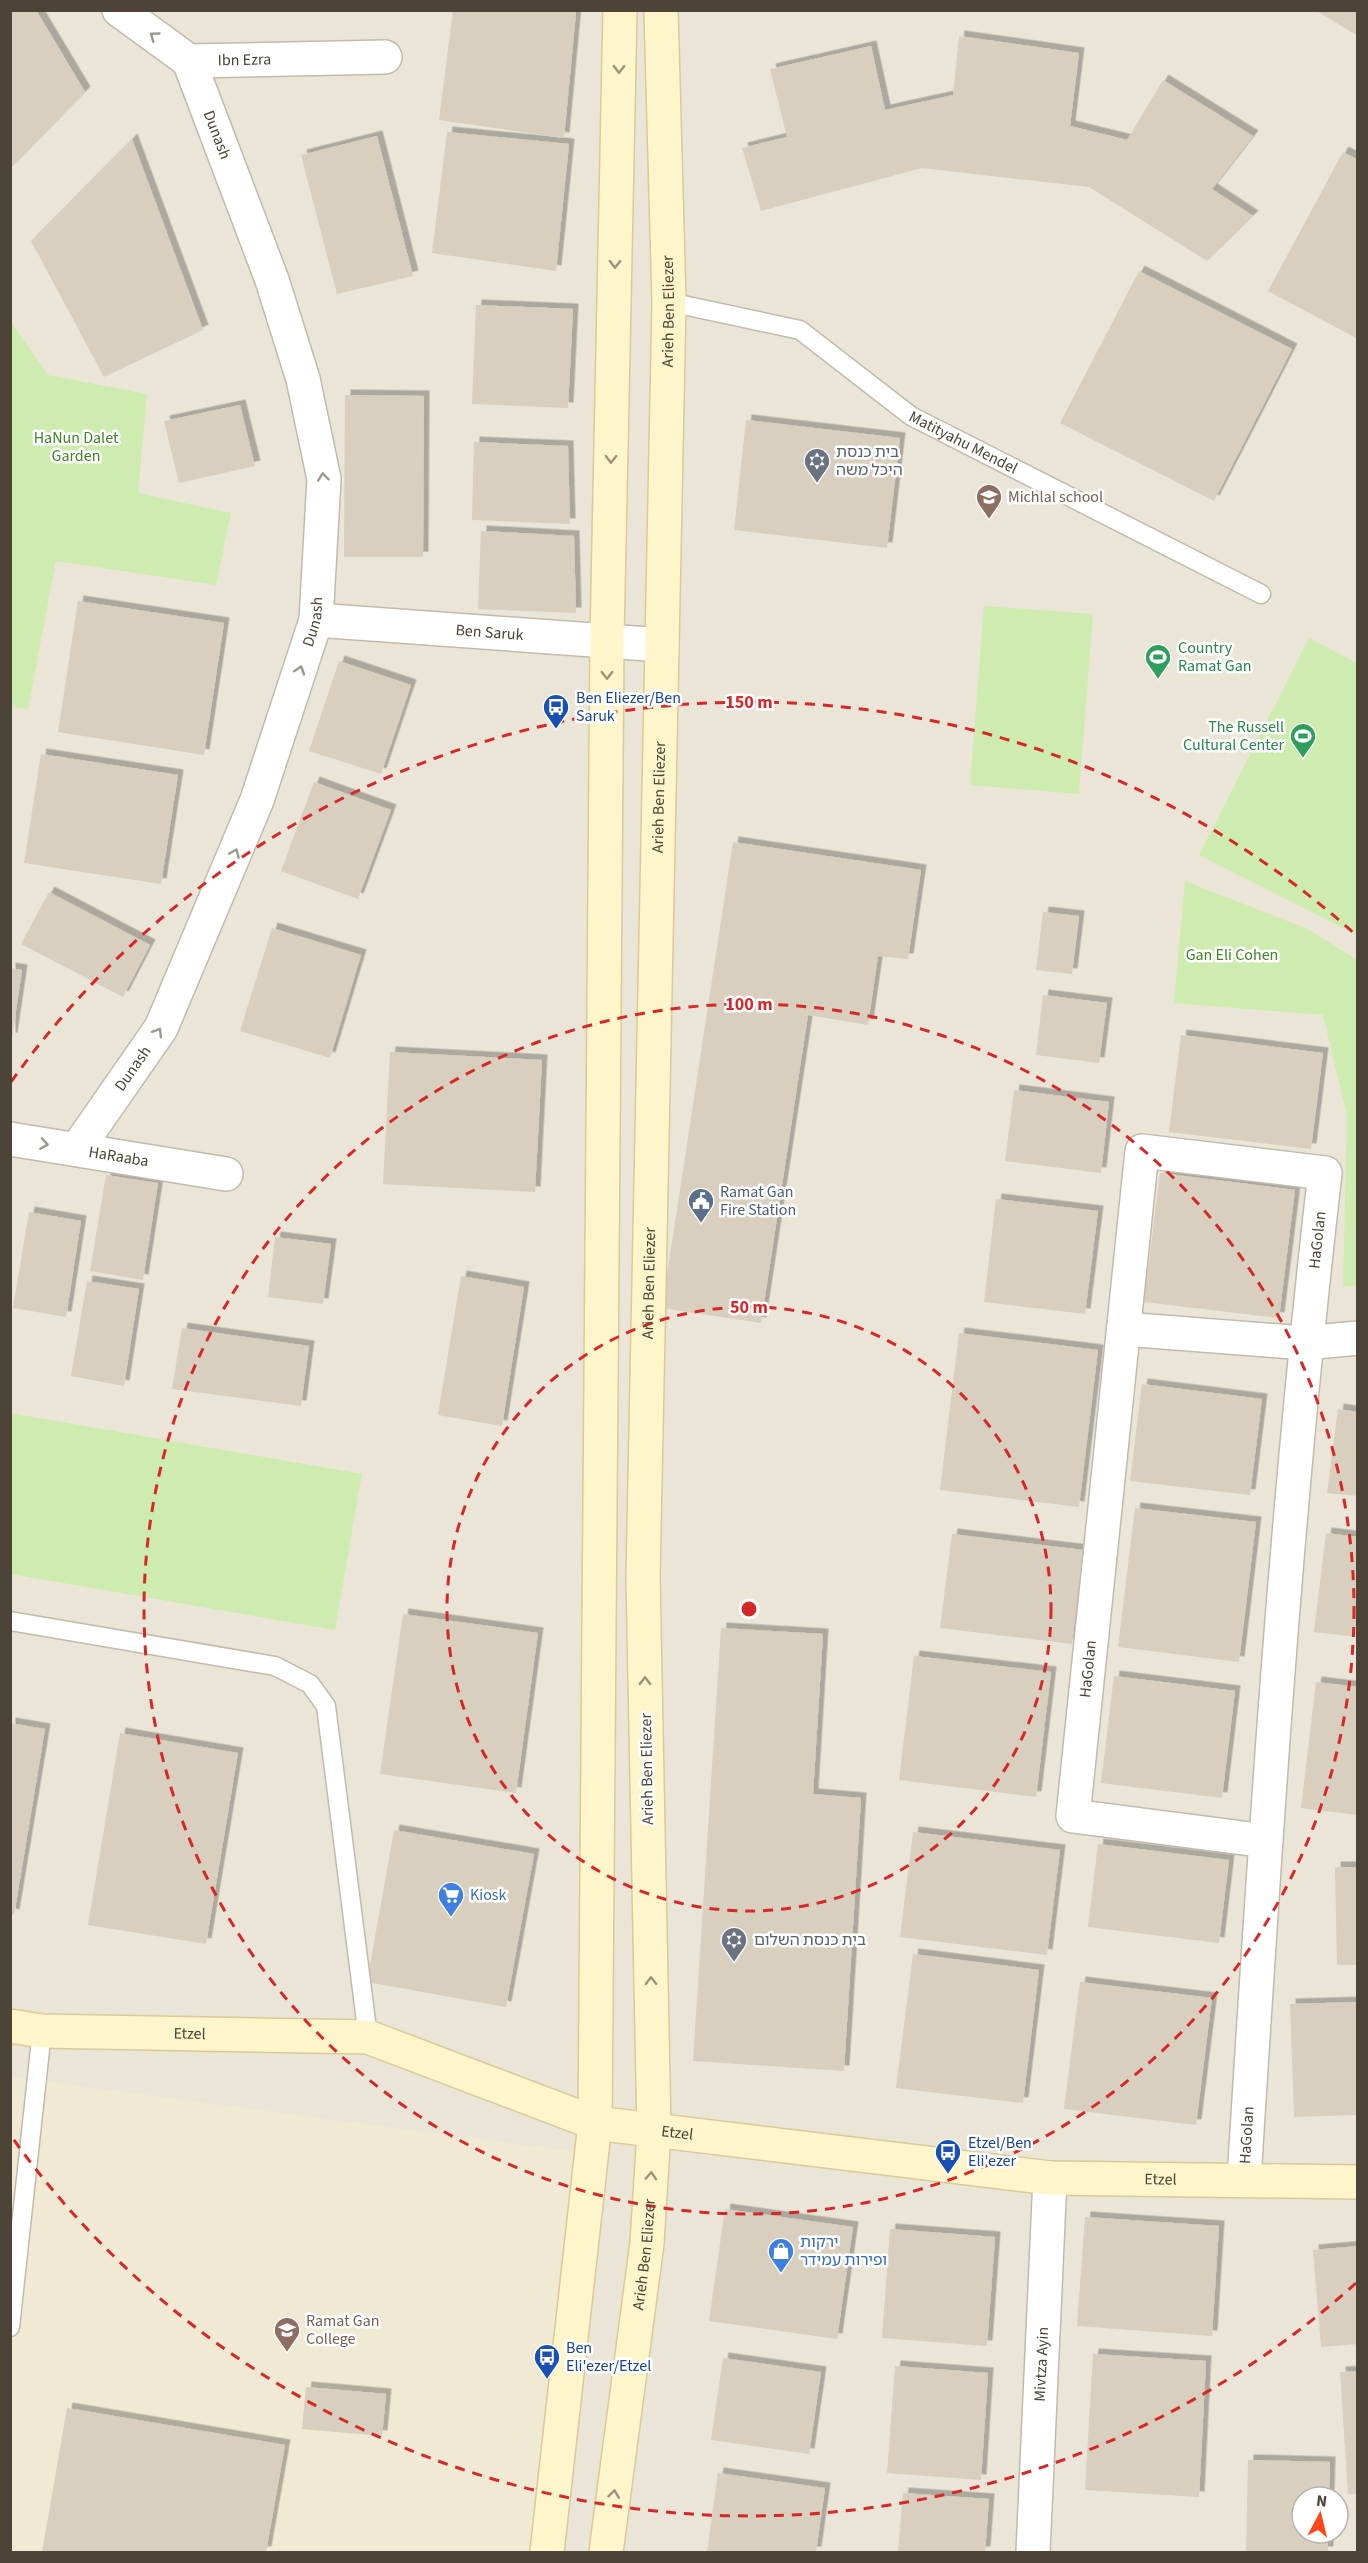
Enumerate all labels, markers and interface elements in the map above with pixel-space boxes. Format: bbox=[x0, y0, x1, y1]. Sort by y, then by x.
one-way arrow bbox=[150, 32, 161, 43]
street label: Ibn Ezra bbox=[217, 48, 271, 71]
one-way arrow bbox=[612, 64, 625, 73]
street label: Dunash bbox=[198, 107, 236, 163]
street label: Arieh Ben Eliezer bbox=[657, 255, 680, 367]
one-way arrow bbox=[609, 259, 621, 268]
street label: Matityahu Mendel bbox=[905, 406, 1021, 479]
park label: HaNun Dalet Garden bbox=[34, 427, 119, 467]
place label: בית כנסת היכל משה bbox=[836, 441, 903, 481]
synagogue icon: בית כנסת היכל משה bbox=[802, 446, 832, 484]
one-way arrow bbox=[605, 454, 617, 463]
one-way arrow bbox=[317, 473, 330, 482]
school or university icon: Michlal school bbox=[974, 482, 1004, 520]
place label: Michlal school bbox=[1008, 486, 1103, 508]
street label: Dunash bbox=[297, 596, 328, 650]
street label: Ben Saruk bbox=[455, 619, 524, 646]
place label: Country Ramat Gan bbox=[1178, 637, 1252, 677]
sports icon: Country Ramat Gan bbox=[1143, 642, 1173, 680]
one-way arrow bbox=[293, 665, 305, 676]
one-way arrow bbox=[601, 670, 613, 679]
place label: Ben Eliezer/Ben Saruk bbox=[576, 687, 681, 727]
text: 150 m bbox=[725, 690, 773, 715]
bus stop icon: Ben Eliezer/Ben Saruk bbox=[541, 692, 571, 730]
place label: The Russell Cultural Center bbox=[1183, 716, 1284, 756]
sports icon: The Russell Cultural Center bbox=[1288, 721, 1318, 759]
street label: Arieh Ben Eliezer bbox=[647, 741, 671, 853]
one-way arrow bbox=[228, 849, 240, 860]
park label: Gan Eli Cohen bbox=[1186, 944, 1278, 966]
text: 100 m bbox=[725, 992, 773, 1017]
one-way arrow bbox=[150, 1028, 162, 1038]
street label: Dunash bbox=[109, 1041, 156, 1096]
one-way arrow bbox=[39, 1138, 48, 1150]
street label: HaRaaba bbox=[87, 1141, 150, 1172]
place label: Ramat Gan Fire Station bbox=[720, 1181, 796, 1221]
public building icon: Ramat Gan Fire Station bbox=[686, 1186, 716, 1224]
street label: HaGolan bbox=[1303, 1210, 1332, 1270]
street label: Arieh Ben Eliezer bbox=[637, 1226, 661, 1339]
text: 50 m bbox=[730, 1295, 768, 1320]
centre of rings bbox=[739, 1599, 759, 1619]
street label: HaGolan bbox=[1074, 1639, 1102, 1699]
one-way arrow bbox=[639, 1676, 652, 1685]
street label: Arieh Ben Eliezer bbox=[635, 1712, 659, 1825]
supermarket icon: Kiosk bbox=[436, 1880, 466, 1918]
place label: Kiosk bbox=[470, 1884, 507, 1906]
synagogue icon: בית כנסת השלום bbox=[719, 1925, 749, 1963]
place label: בית כנסת השלום bbox=[754, 1929, 866, 1951]
one-way arrow bbox=[645, 1976, 657, 1985]
street label: Etzel bbox=[173, 2022, 206, 2045]
street label: HaGolan bbox=[1234, 2105, 1260, 2165]
street label: Etzel bbox=[660, 2120, 694, 2146]
place label: Etzel/Ben Eli'ezer bbox=[968, 2132, 1032, 2172]
bus stop icon: Etzel/Ben Eli'ezer bbox=[933, 2137, 963, 2175]
street label: Etzel bbox=[1144, 2168, 1177, 2191]
one-way arrow bbox=[644, 2171, 657, 2180]
street label: Arieh Ben Eliezer bbox=[627, 2198, 661, 2312]
place label: ירקות ופירות עמידר bbox=[800, 2231, 887, 2271]
shop icon: ירקות ופירות עמידר bbox=[766, 2236, 796, 2274]
place label: Ramat Gan College bbox=[306, 2310, 380, 2350]
school or university icon: Ramat Gan College bbox=[272, 2315, 302, 2353]
street label: Mivtza Ayin bbox=[1029, 2326, 1054, 2402]
place label: Ben Eli'ezer/Etzel bbox=[566, 2337, 651, 2377]
bus stop icon: Ben Eli'ezer/Etzel bbox=[532, 2342, 562, 2380]
north arrow bbox=[1290, 2485, 1350, 2545]
one-way arrow bbox=[607, 2490, 620, 2499]
text: N bbox=[1315, 2490, 1328, 2513]

